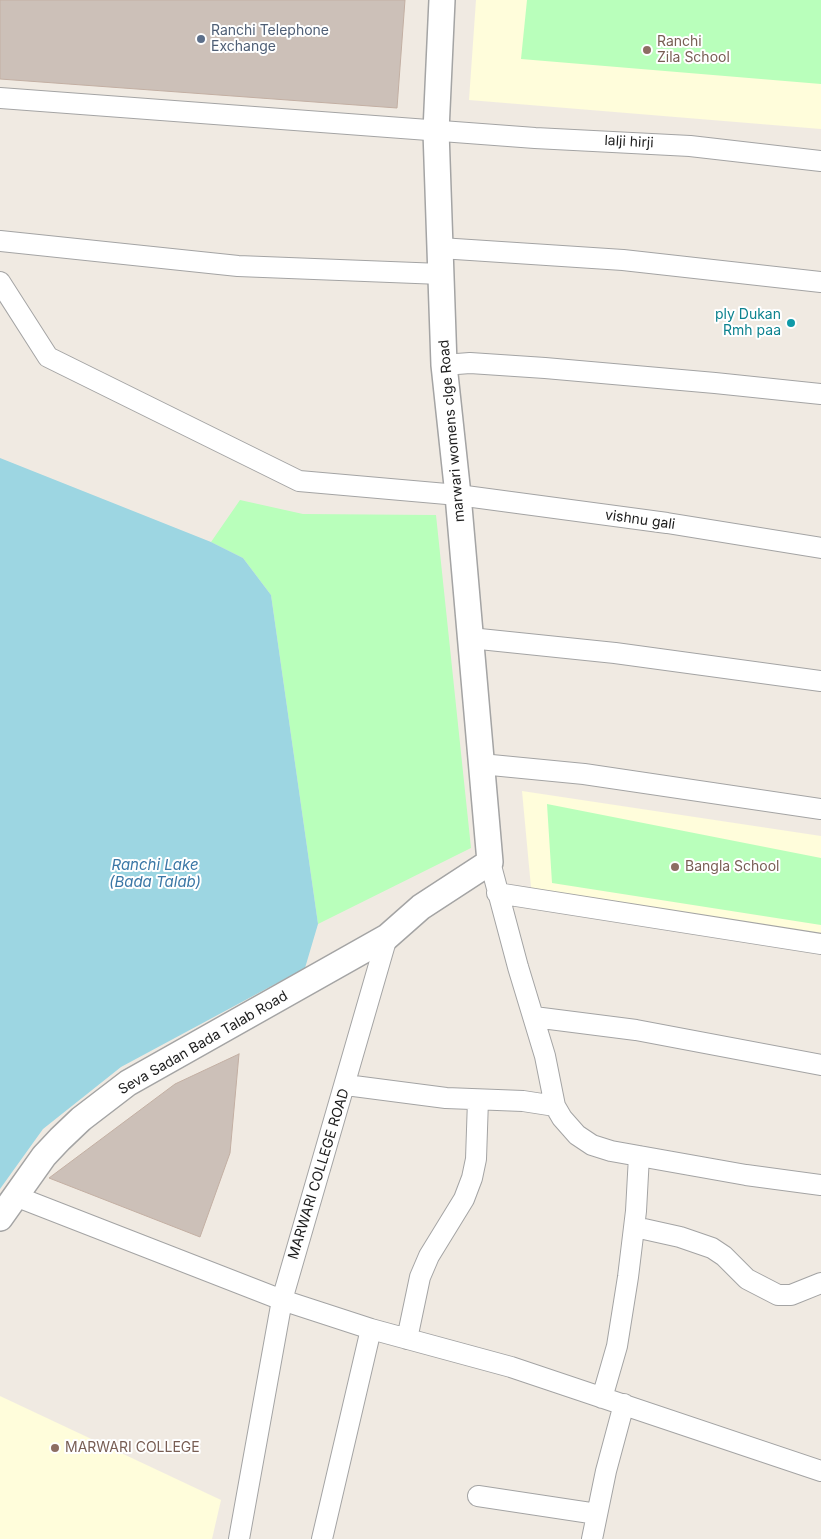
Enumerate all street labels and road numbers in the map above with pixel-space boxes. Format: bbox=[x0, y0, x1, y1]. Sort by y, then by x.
street label: lalji hirji bbox=[604, 132, 654, 152]
street label: marwari womens clge Road bbox=[436, 339, 468, 523]
street label: vishnu gali bbox=[604, 507, 676, 533]
street label: Seva Sadan Bada Talab Road bbox=[115, 988, 291, 1098]
street label: MARWARI COLLEGE ROAD bbox=[285, 1087, 353, 1261]

